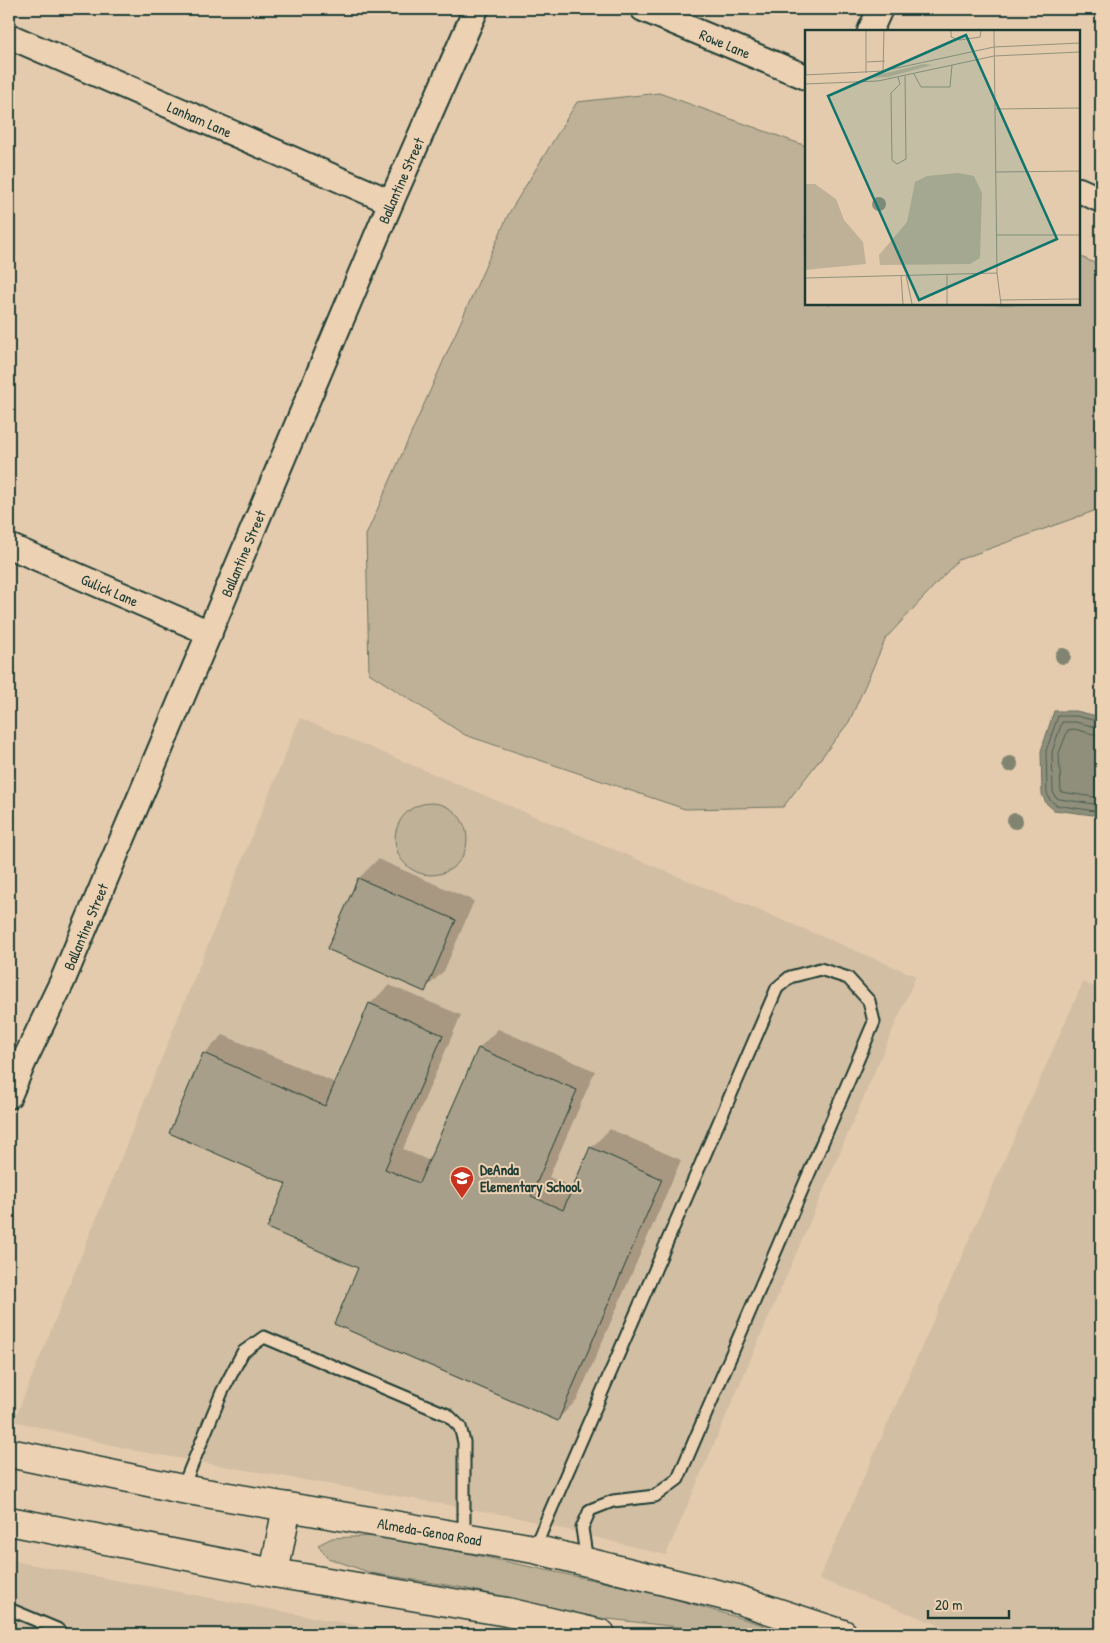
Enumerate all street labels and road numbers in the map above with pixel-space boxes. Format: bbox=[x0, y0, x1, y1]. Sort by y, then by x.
street label: Rowe Lane bbox=[696, 23, 754, 63]
street label: Lanham Lane bbox=[164, 96, 235, 142]
street label: Ballantine Street bbox=[373, 133, 429, 227]
street label: Ballantine Street bbox=[215, 506, 271, 600]
street label: Gulick Lane bbox=[78, 568, 142, 611]
street label: Ballantine Street bbox=[58, 879, 113, 973]
street label: Almeda-Genoa Road bbox=[376, 1512, 484, 1550]

